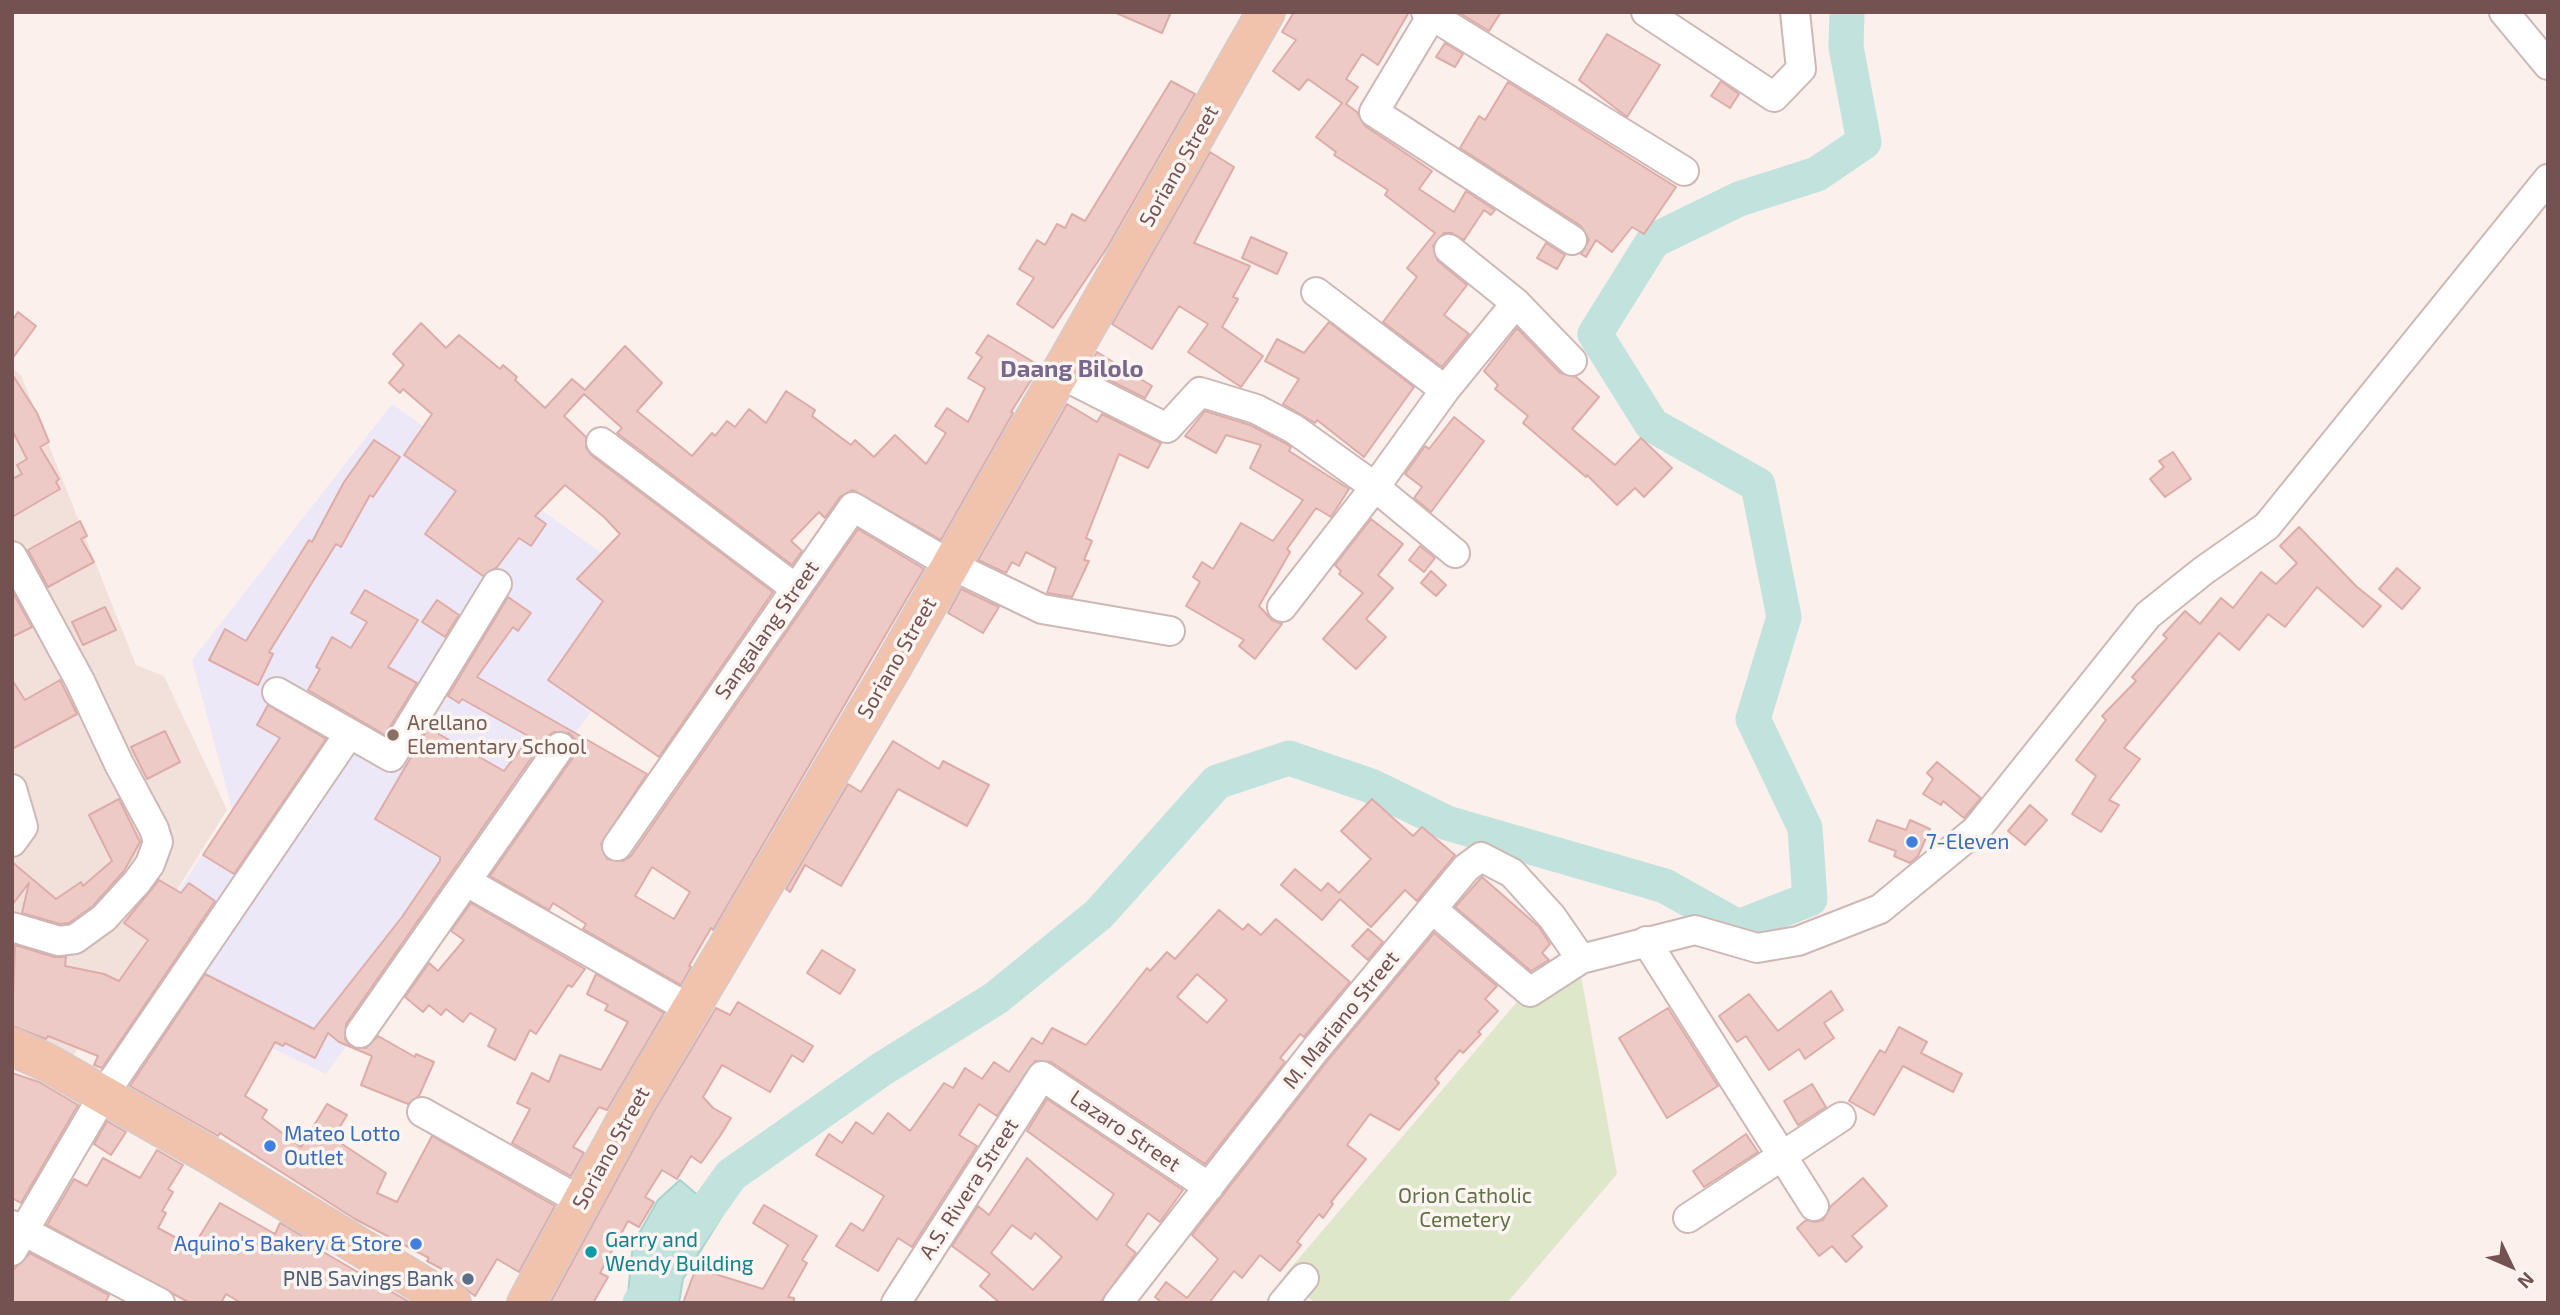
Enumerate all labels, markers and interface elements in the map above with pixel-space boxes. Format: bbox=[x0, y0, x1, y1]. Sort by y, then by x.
street label: Soriano Street bbox=[1134, 101, 1224, 231]
district label: Daang Bilolo bbox=[1000, 355, 1144, 383]
street label: Sangalang Street bbox=[710, 556, 824, 704]
street label: Soriano Street bbox=[852, 593, 942, 723]
place label: Arellano Elementary School bbox=[407, 710, 586, 760]
marker: Arellano Elementary School bbox=[385, 727, 401, 743]
place label: 7-Eleven bbox=[1926, 829, 2009, 855]
marker: 7-Eleven bbox=[1904, 834, 1920, 850]
street label: M. Mariano Street bbox=[1278, 946, 1404, 1094]
street label: Soriano Street bbox=[567, 1082, 655, 1214]
street label: Lazaro Street bbox=[1065, 1085, 1185, 1177]
street label: A.S. Rivera Street bbox=[914, 1114, 1024, 1264]
place label: Mateo Lotto Outlet bbox=[284, 1121, 400, 1171]
marker: Mateo Lotto Outlet bbox=[262, 1138, 278, 1154]
park label: Orion Catholic Cemetery bbox=[1398, 1183, 1532, 1233]
place label: Garry and Wendy Building bbox=[605, 1227, 753, 1277]
place label: Aquino's Bakery & Store bbox=[174, 1231, 402, 1257]
north arrow bbox=[2476, 1231, 2546, 1301]
marker: Aquino's Bakery & Store bbox=[408, 1236, 424, 1252]
marker: Garry and Wendy Building bbox=[583, 1244, 599, 1260]
place label: PNB Savings Bank bbox=[283, 1266, 454, 1292]
text: N bbox=[2513, 1268, 2540, 1294]
marker: PNB Savings Bank bbox=[460, 1271, 476, 1287]

